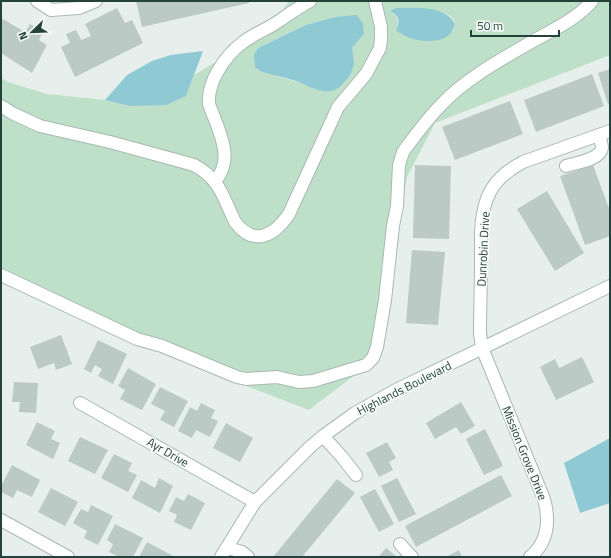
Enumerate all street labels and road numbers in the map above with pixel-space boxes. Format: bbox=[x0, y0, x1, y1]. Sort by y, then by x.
street label: Dunrobin Drive bbox=[472, 211, 494, 287]
street label: Highlands Boulevard bbox=[353, 356, 455, 420]
street label: Mission Grove Drive bbox=[497, 403, 553, 503]
street label: Ayr Drive bbox=[143, 432, 193, 472]

